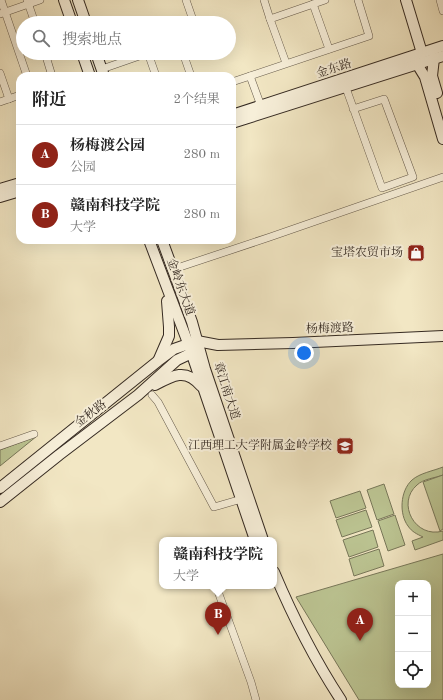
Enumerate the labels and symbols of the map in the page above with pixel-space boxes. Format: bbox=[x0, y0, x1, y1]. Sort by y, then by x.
street label: 金东路 bbox=[314, 56, 353, 80]
shop icon: 宝塔农贸市场 bbox=[406, 243, 426, 263]
place label: 宝塔农贸市场 bbox=[331, 245, 403, 259]
street label: 金岭东大道 bbox=[164, 256, 198, 317]
street label: 杨梅渡路 bbox=[306, 320, 354, 336]
your location bbox=[294, 343, 314, 363]
street label: 章江南大道 bbox=[211, 360, 243, 421]
street label: 金秋路 bbox=[72, 397, 109, 430]
school or university icon: 江西理工大学附属金岭学校 bbox=[335, 436, 355, 456]
place label: 江西理工大学附属金岭学校 bbox=[188, 438, 332, 452]
pin: B bbox=[205, 602, 231, 635]
pin: A bbox=[347, 608, 373, 641]

